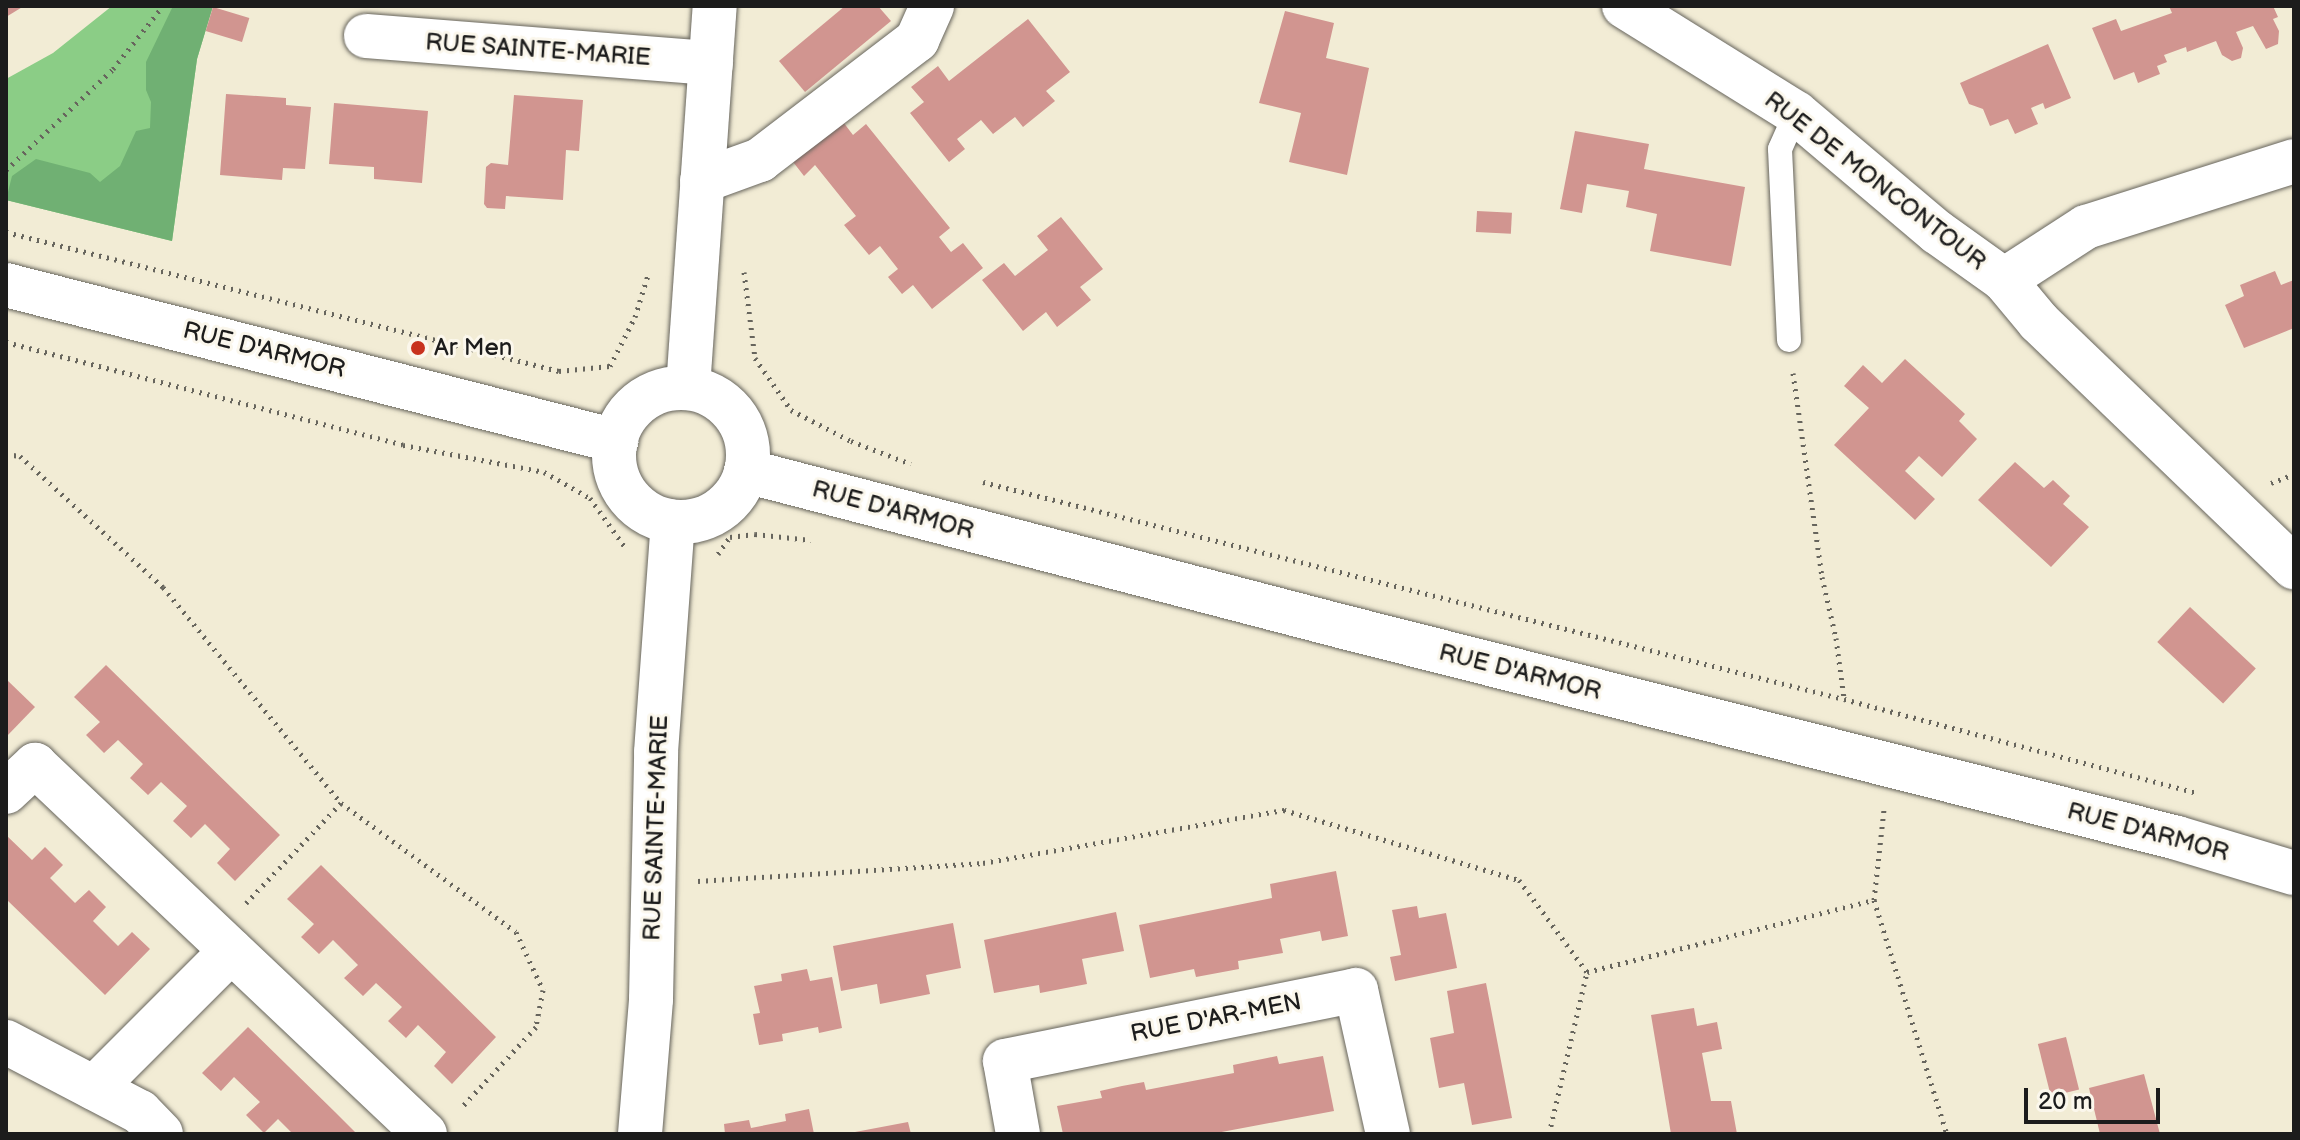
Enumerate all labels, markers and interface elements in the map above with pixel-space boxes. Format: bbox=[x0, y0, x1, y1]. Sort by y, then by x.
street label: RUE SAINTE-MARIE bbox=[424, 28, 652, 72]
street label: RUE DE MONCONTOUR bbox=[1759, 86, 1991, 276]
street label: RUE D'ARMOR bbox=[180, 316, 348, 384]
place label: Ar Men bbox=[434, 334, 512, 362]
marker: Ar Men bbox=[409, 339, 427, 357]
street label: RUE D'ARMOR bbox=[809, 475, 977, 545]
street label: RUE D'ARMOR bbox=[1436, 638, 1604, 706]
street label: RUE SAINTE-MARIE bbox=[638, 714, 674, 942]
street label: RUE D'ARMOR bbox=[2064, 797, 2232, 867]
street label: RUE D'AR-MEN bbox=[1128, 987, 1304, 1049]
scale bar bbox=[2028, 1072, 2164, 1122]
text: 20 m bbox=[2038, 1087, 2093, 1116]

